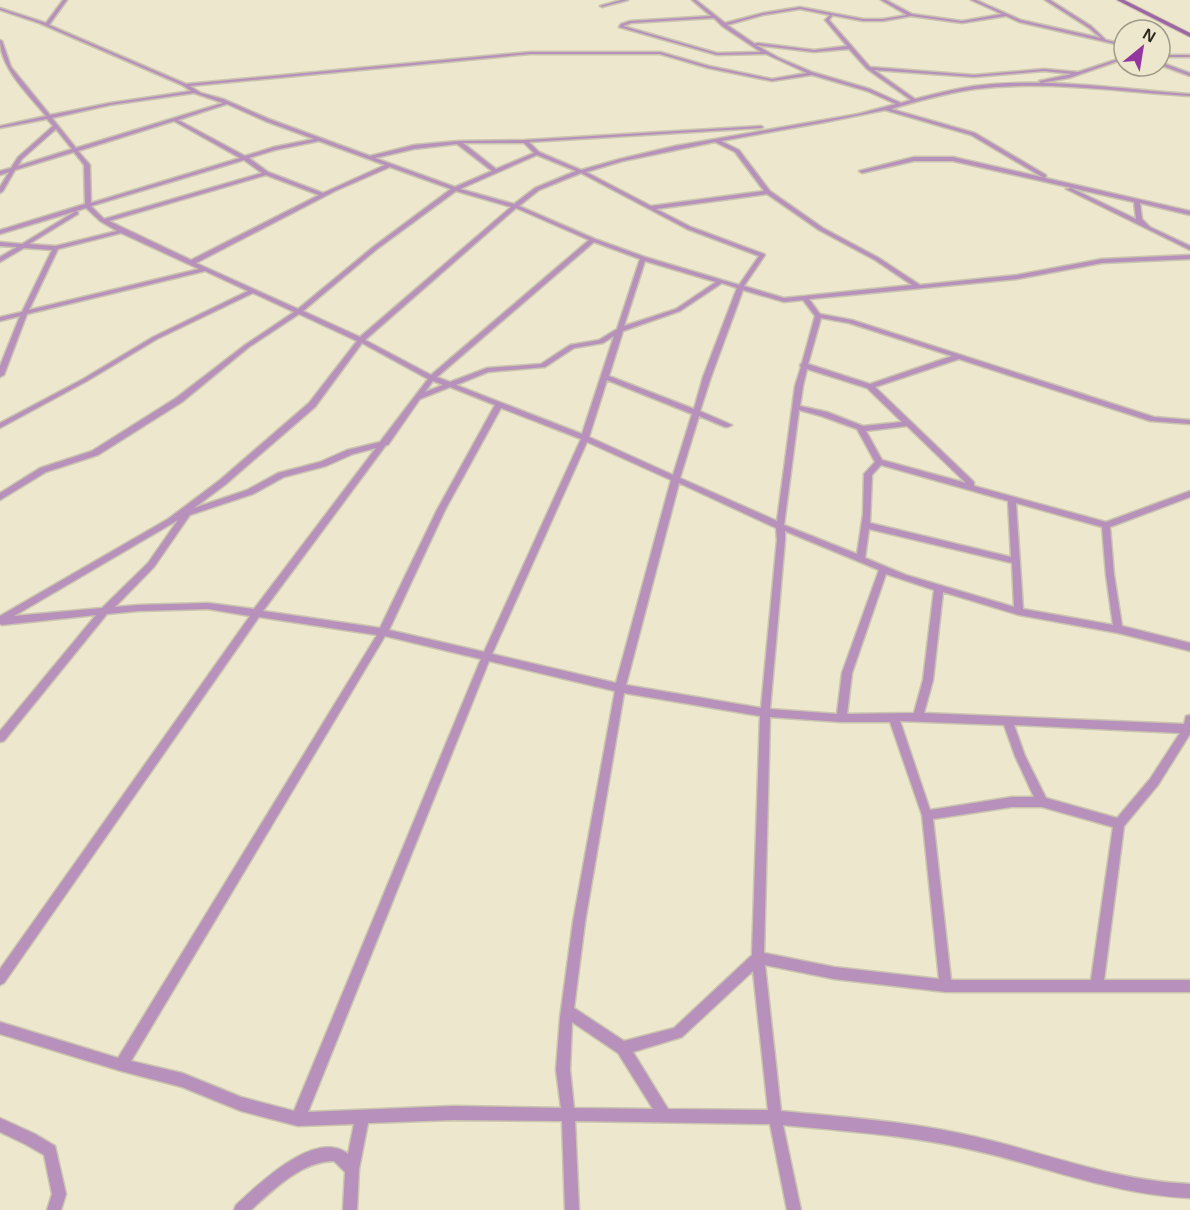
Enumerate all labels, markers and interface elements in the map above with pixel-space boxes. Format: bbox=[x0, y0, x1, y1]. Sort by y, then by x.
north arrow bbox=[1112, 18, 1172, 78]
text: N bbox=[1140, 25, 1159, 46]

